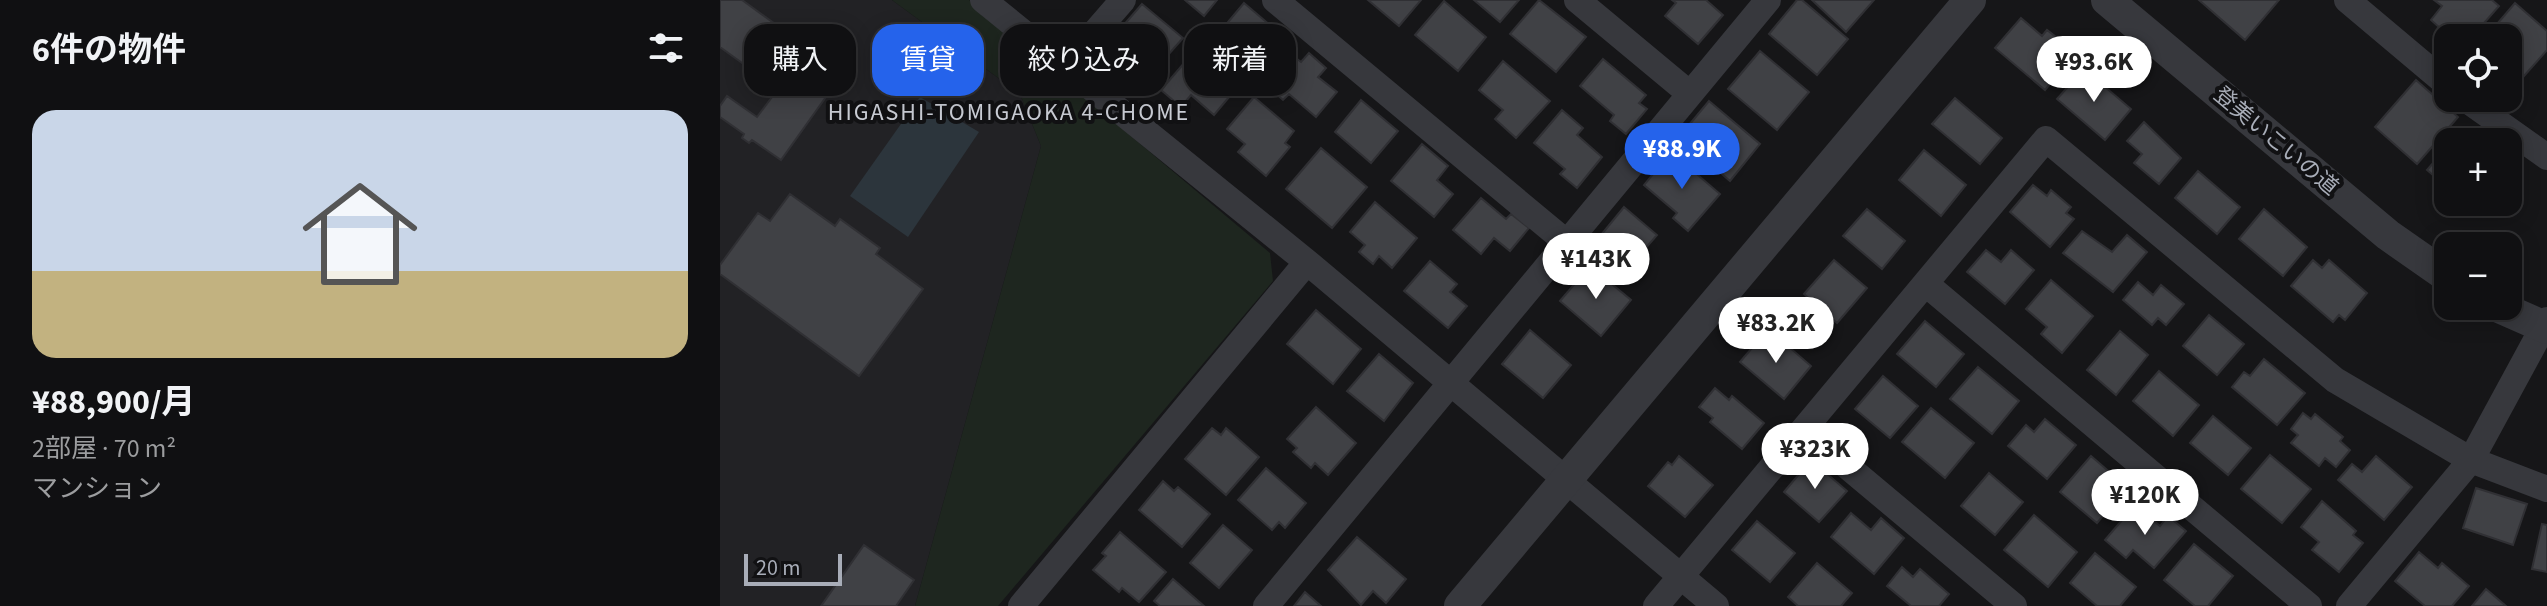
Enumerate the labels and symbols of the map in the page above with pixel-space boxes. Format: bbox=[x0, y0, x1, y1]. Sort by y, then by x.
pin: ¥93.6K bbox=[2029, 36, 2159, 104]
street label: 登美いこいの道 bbox=[2207, 79, 2345, 203]
district label: HIGASHI-TOMIGAOKA 4-CHOME bbox=[828, 95, 1190, 130]
pin: ¥88.9K bbox=[1617, 123, 1747, 191]
pin: ¥143K bbox=[1540, 233, 1652, 301]
pin: ¥83.2K bbox=[1711, 297, 1841, 365]
pin: ¥323K bbox=[1759, 423, 1871, 491]
pin: ¥120K bbox=[2089, 469, 2201, 537]
scale bar bbox=[744, 550, 842, 586]

